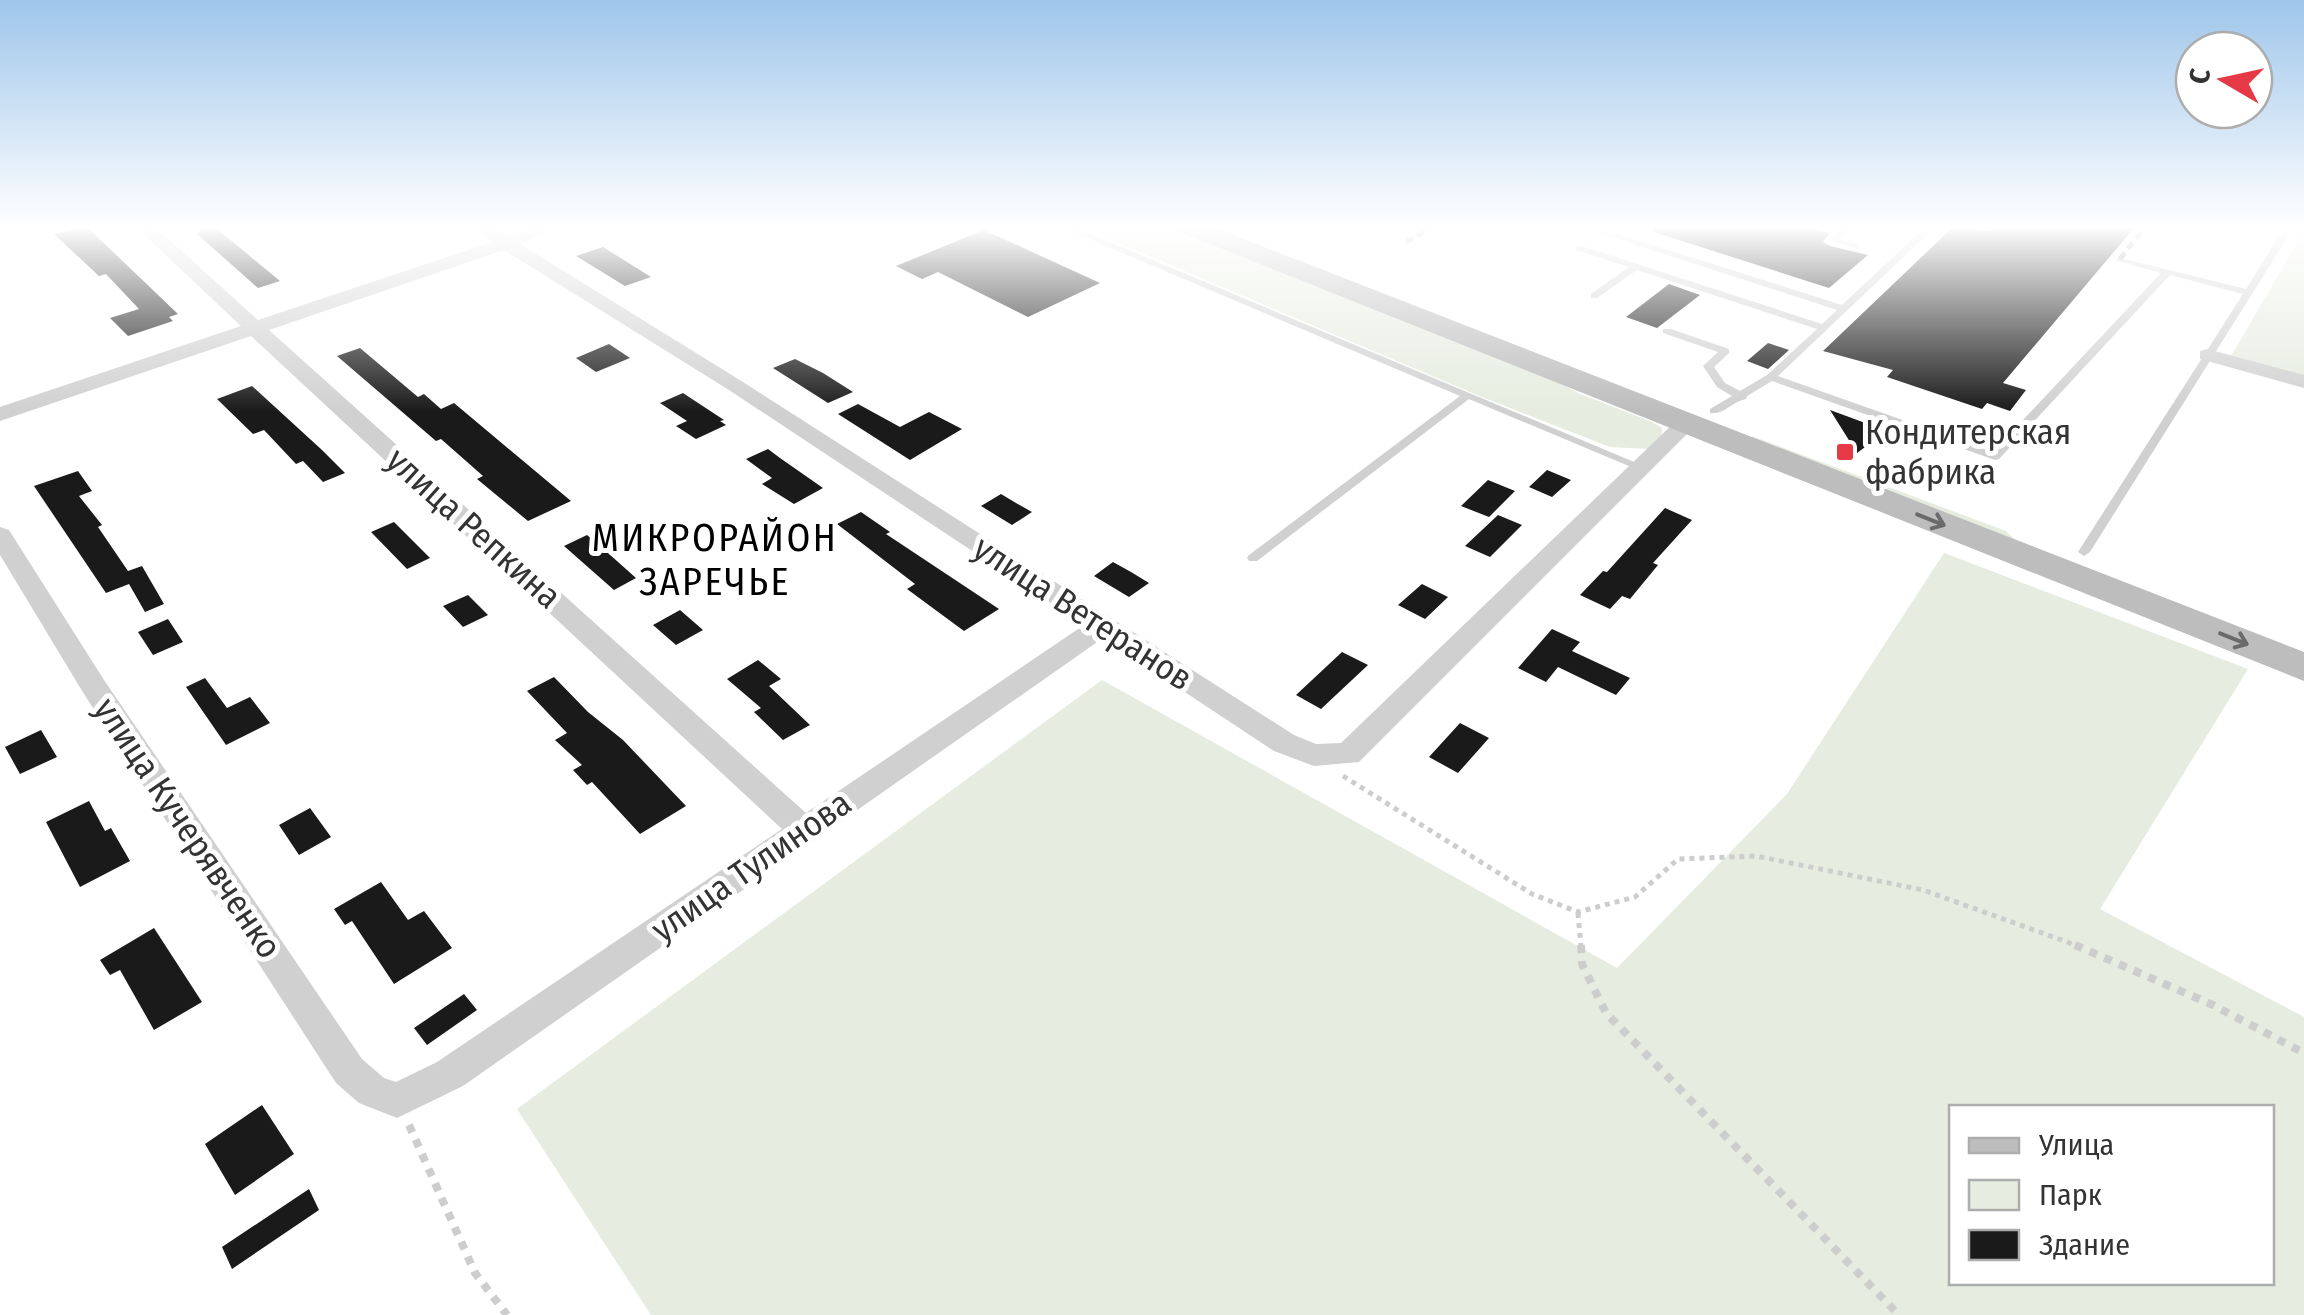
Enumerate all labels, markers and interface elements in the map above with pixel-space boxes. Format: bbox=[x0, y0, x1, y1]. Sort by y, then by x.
north arrow bbox=[2174, 30, 2274, 130]
text: С bbox=[2182, 66, 2217, 86]
place label: Кондитерская фабрика bbox=[1865, 411, 2071, 493]
street label: улица Репкина bbox=[378, 439, 570, 617]
marker: Кондитерская фабрика bbox=[1834, 441, 1856, 463]
one-way arrow bbox=[1916, 512, 1946, 530]
district label: МИКРОРАЙОН ЗАРЕЧЬЕ bbox=[592, 515, 838, 605]
street label: улица Ветеранов bbox=[966, 527, 1200, 699]
one-way arrow bbox=[2217, 631, 2248, 649]
street label: улица Кучерявченко bbox=[85, 690, 291, 966]
street label: улица Тулинова bbox=[643, 782, 859, 950]
legend bbox=[1949, 1105, 2274, 1285]
text: Улица bbox=[2038, 1127, 2114, 1163]
text: Парк bbox=[2039, 1177, 2102, 1213]
text: Здание bbox=[2039, 1227, 2130, 1263]

